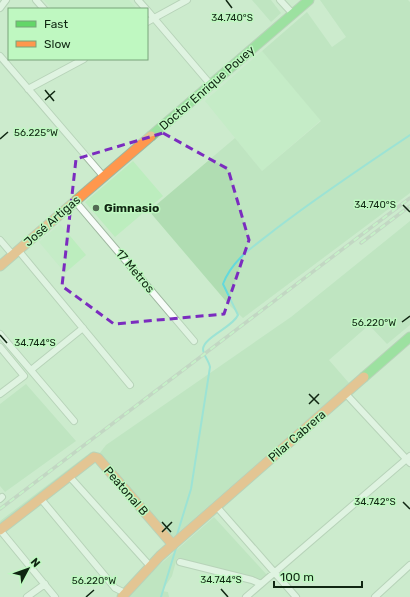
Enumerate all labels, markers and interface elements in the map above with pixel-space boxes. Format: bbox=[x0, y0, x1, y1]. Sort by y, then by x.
legend bbox=[8, 8, 148, 60]
text: 34.740°S bbox=[211, 12, 253, 24]
text: Fast bbox=[44, 17, 68, 31]
text: Slow bbox=[44, 37, 71, 51]
street label: Doctor Enrique Pouey bbox=[157, 43, 258, 133]
text: 56.225°W bbox=[14, 127, 58, 139]
street label: José Artigas bbox=[21, 193, 83, 249]
text: 34.740°S bbox=[354, 199, 396, 211]
place label: Gimnasio bbox=[104, 201, 159, 215]
marker: Gimnasio bbox=[91, 203, 101, 213]
street label: 17 Metros bbox=[113, 246, 157, 296]
text: 56.220°W bbox=[352, 317, 396, 329]
text: 34.744°S bbox=[14, 337, 56, 349]
street label: Pilar Cabrera bbox=[265, 407, 329, 465]
street label: Peatonal B bbox=[101, 464, 151, 518]
text: 34.742°S bbox=[354, 496, 396, 508]
north arrow bbox=[8, 549, 48, 589]
text: N bbox=[28, 556, 43, 570]
scale bar bbox=[274, 563, 362, 589]
text: 100 m bbox=[280, 570, 314, 584]
text: 34.744°S bbox=[200, 574, 242, 586]
text: 56.220°W bbox=[72, 575, 116, 587]

